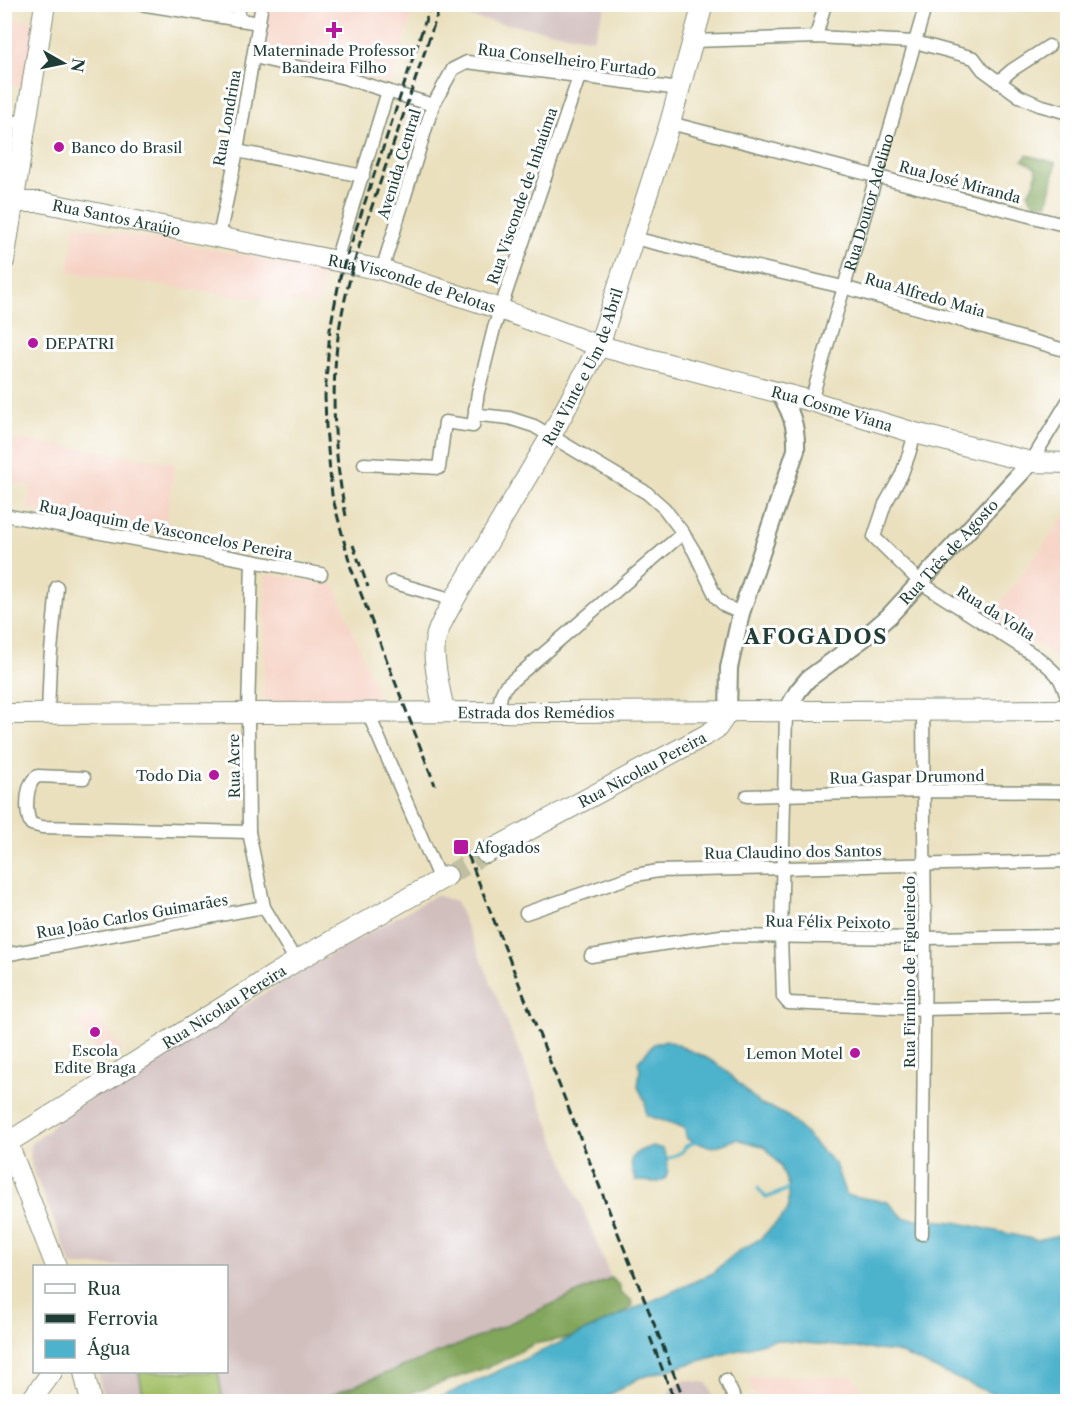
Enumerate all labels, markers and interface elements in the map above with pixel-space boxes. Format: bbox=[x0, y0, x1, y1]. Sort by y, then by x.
marker: Materninade Professor Bandeira Filho bbox=[325, 21, 343, 39]
north arrow bbox=[33, 33, 93, 93]
street label: Rua Conselheiro Furtado bbox=[477, 40, 657, 80]
place label: Materninade Professor Bandeira Filho bbox=[252, 41, 416, 77]
text: N bbox=[67, 57, 89, 74]
street label: Rua Londrina bbox=[209, 68, 245, 168]
street label: Rua Visconde de Inhaúma bbox=[483, 105, 561, 287]
street label: Avenida Central bbox=[373, 106, 425, 222]
street label: Rua Doutor Adelino bbox=[840, 131, 898, 273]
place label: Banco do Brasil bbox=[71, 138, 183, 157]
marker: Banco do Brasil bbox=[52, 140, 66, 154]
street label: Rua José Miranda bbox=[897, 157, 1023, 207]
street label: Rua Santos Araújo bbox=[51, 195, 182, 239]
street label: Rua Visconde de Pelotas bbox=[326, 250, 498, 317]
street label: Rua Alfredo Maia bbox=[863, 269, 988, 321]
street label: Rua Vinte e Um de Abril bbox=[538, 285, 627, 449]
place label: DEPATRI bbox=[45, 334, 114, 353]
marker: DEPATRI bbox=[26, 336, 40, 350]
street label: Rua Cosme Viana bbox=[769, 382, 895, 435]
street label: Rua Três de Agosto bbox=[895, 495, 1002, 608]
street label: Rua Joaquim de Vasconcelos Pereira bbox=[38, 496, 294, 564]
street label: Rua da Volta bbox=[953, 581, 1039, 645]
district label: AFOGADOS bbox=[743, 624, 888, 649]
street label: Estrada dos Remédios bbox=[457, 702, 615, 722]
street label: Rua Nicolau Pereira bbox=[575, 727, 709, 811]
street label: Rua Acre bbox=[224, 734, 244, 798]
place label: Todo Dia bbox=[136, 766, 202, 785]
street label: Rua Gaspar Drumond bbox=[829, 766, 985, 788]
marker: Todo Dia bbox=[207, 768, 221, 782]
marker: Afogados bbox=[452, 838, 470, 856]
place label: Afogados bbox=[473, 838, 540, 857]
street label: Rua Claudino dos Santos bbox=[704, 841, 882, 863]
street label: Rua Firmino de Figueiredo bbox=[900, 876, 919, 1068]
street label: Rua João Carlos Guimarães bbox=[35, 890, 229, 942]
street label: Rua Félix Peixoto bbox=[765, 911, 891, 933]
street label: Rua Nicolau Pereira bbox=[159, 960, 289, 1052]
marker: Escola Edite Braga bbox=[88, 1025, 102, 1039]
place label: Escola Edite Braga bbox=[54, 1041, 136, 1077]
place label: Lemon Motel bbox=[746, 1044, 844, 1063]
marker: Lemon Motel bbox=[848, 1046, 862, 1060]
legend bbox=[33, 1265, 228, 1373]
text: Rua bbox=[87, 1278, 121, 1300]
text: Ferrovia bbox=[87, 1308, 159, 1330]
text: Água bbox=[86, 1337, 131, 1360]

